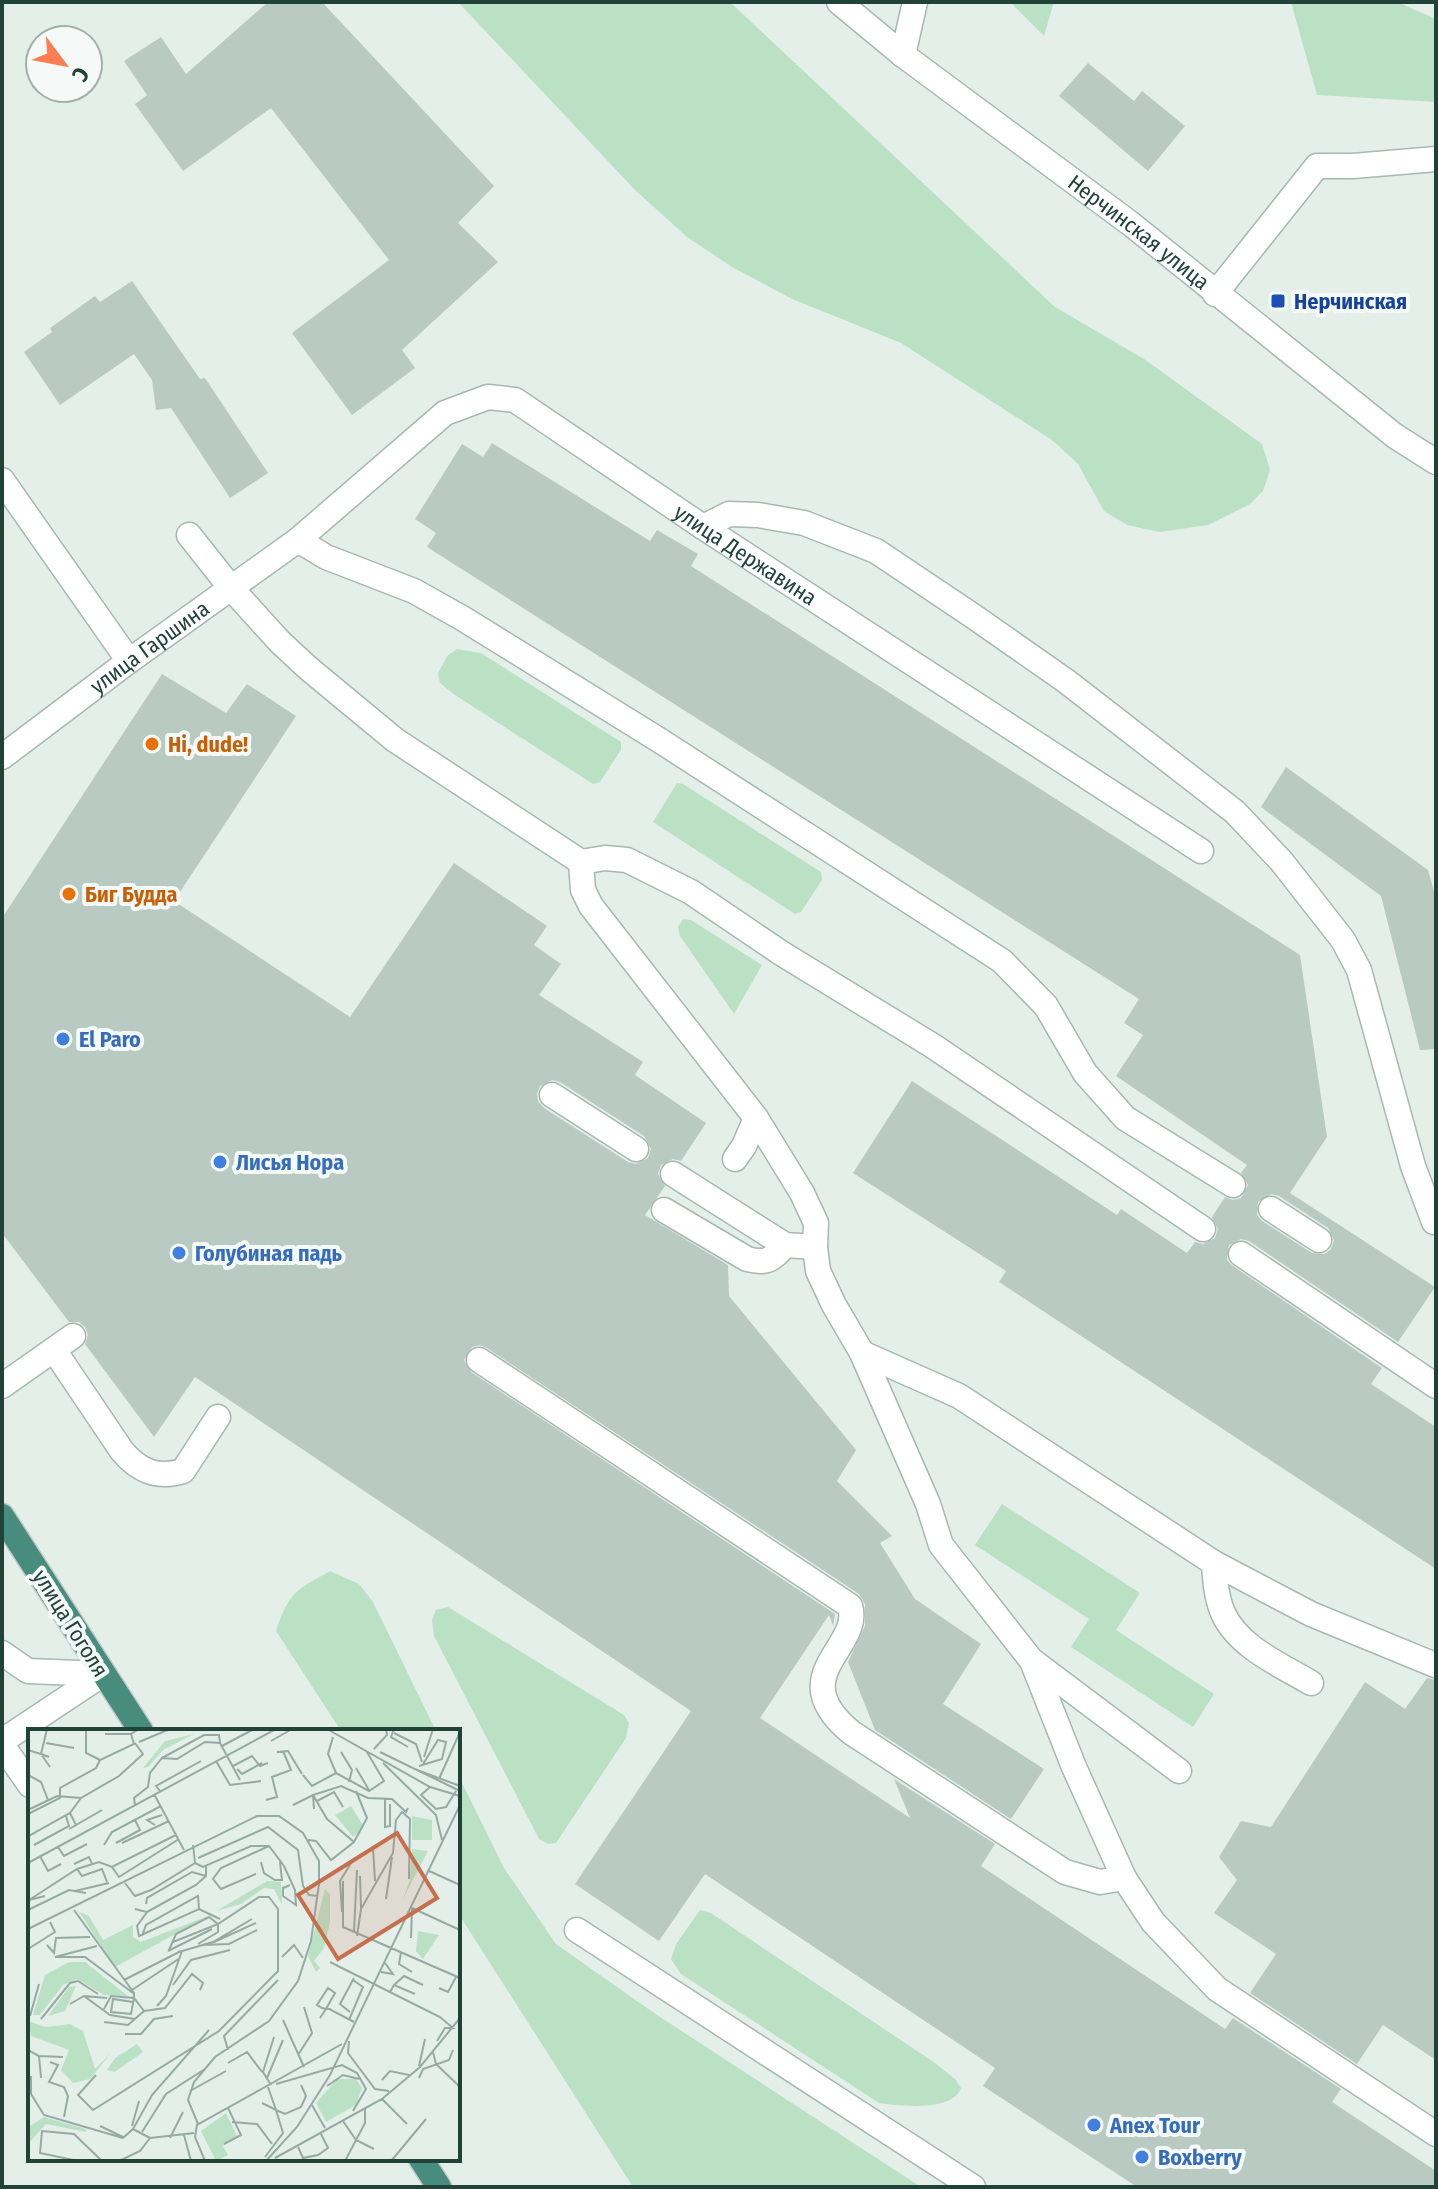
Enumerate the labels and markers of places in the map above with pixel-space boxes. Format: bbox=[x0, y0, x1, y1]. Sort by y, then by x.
place label: Нерчинская bbox=[1294, 288, 1407, 315]
marker: Нерчинская bbox=[1269, 292, 1287, 310]
place label: Hi, dude! bbox=[168, 731, 248, 758]
marker: Hi, dude! bbox=[143, 735, 161, 753]
place label: Биг Будда bbox=[85, 881, 177, 908]
marker: Биг Будда bbox=[60, 885, 78, 903]
place label: El Paro bbox=[79, 1026, 141, 1053]
marker: El Paro bbox=[54, 1030, 72, 1048]
place label: Лисья Нора bbox=[236, 1149, 344, 1176]
marker: Лисья Нора bbox=[211, 1153, 229, 1171]
place label: Голубиная падь bbox=[195, 1240, 343, 1267]
marker: Голубиная падь bbox=[170, 1244, 188, 1262]
place label: Anex Tour bbox=[1109, 2112, 1201, 2139]
marker: Anex Tour bbox=[1085, 2116, 1103, 2134]
place label: Boxberry bbox=[1158, 2144, 1242, 2171]
marker: Boxberry bbox=[1133, 2148, 1151, 2166]

